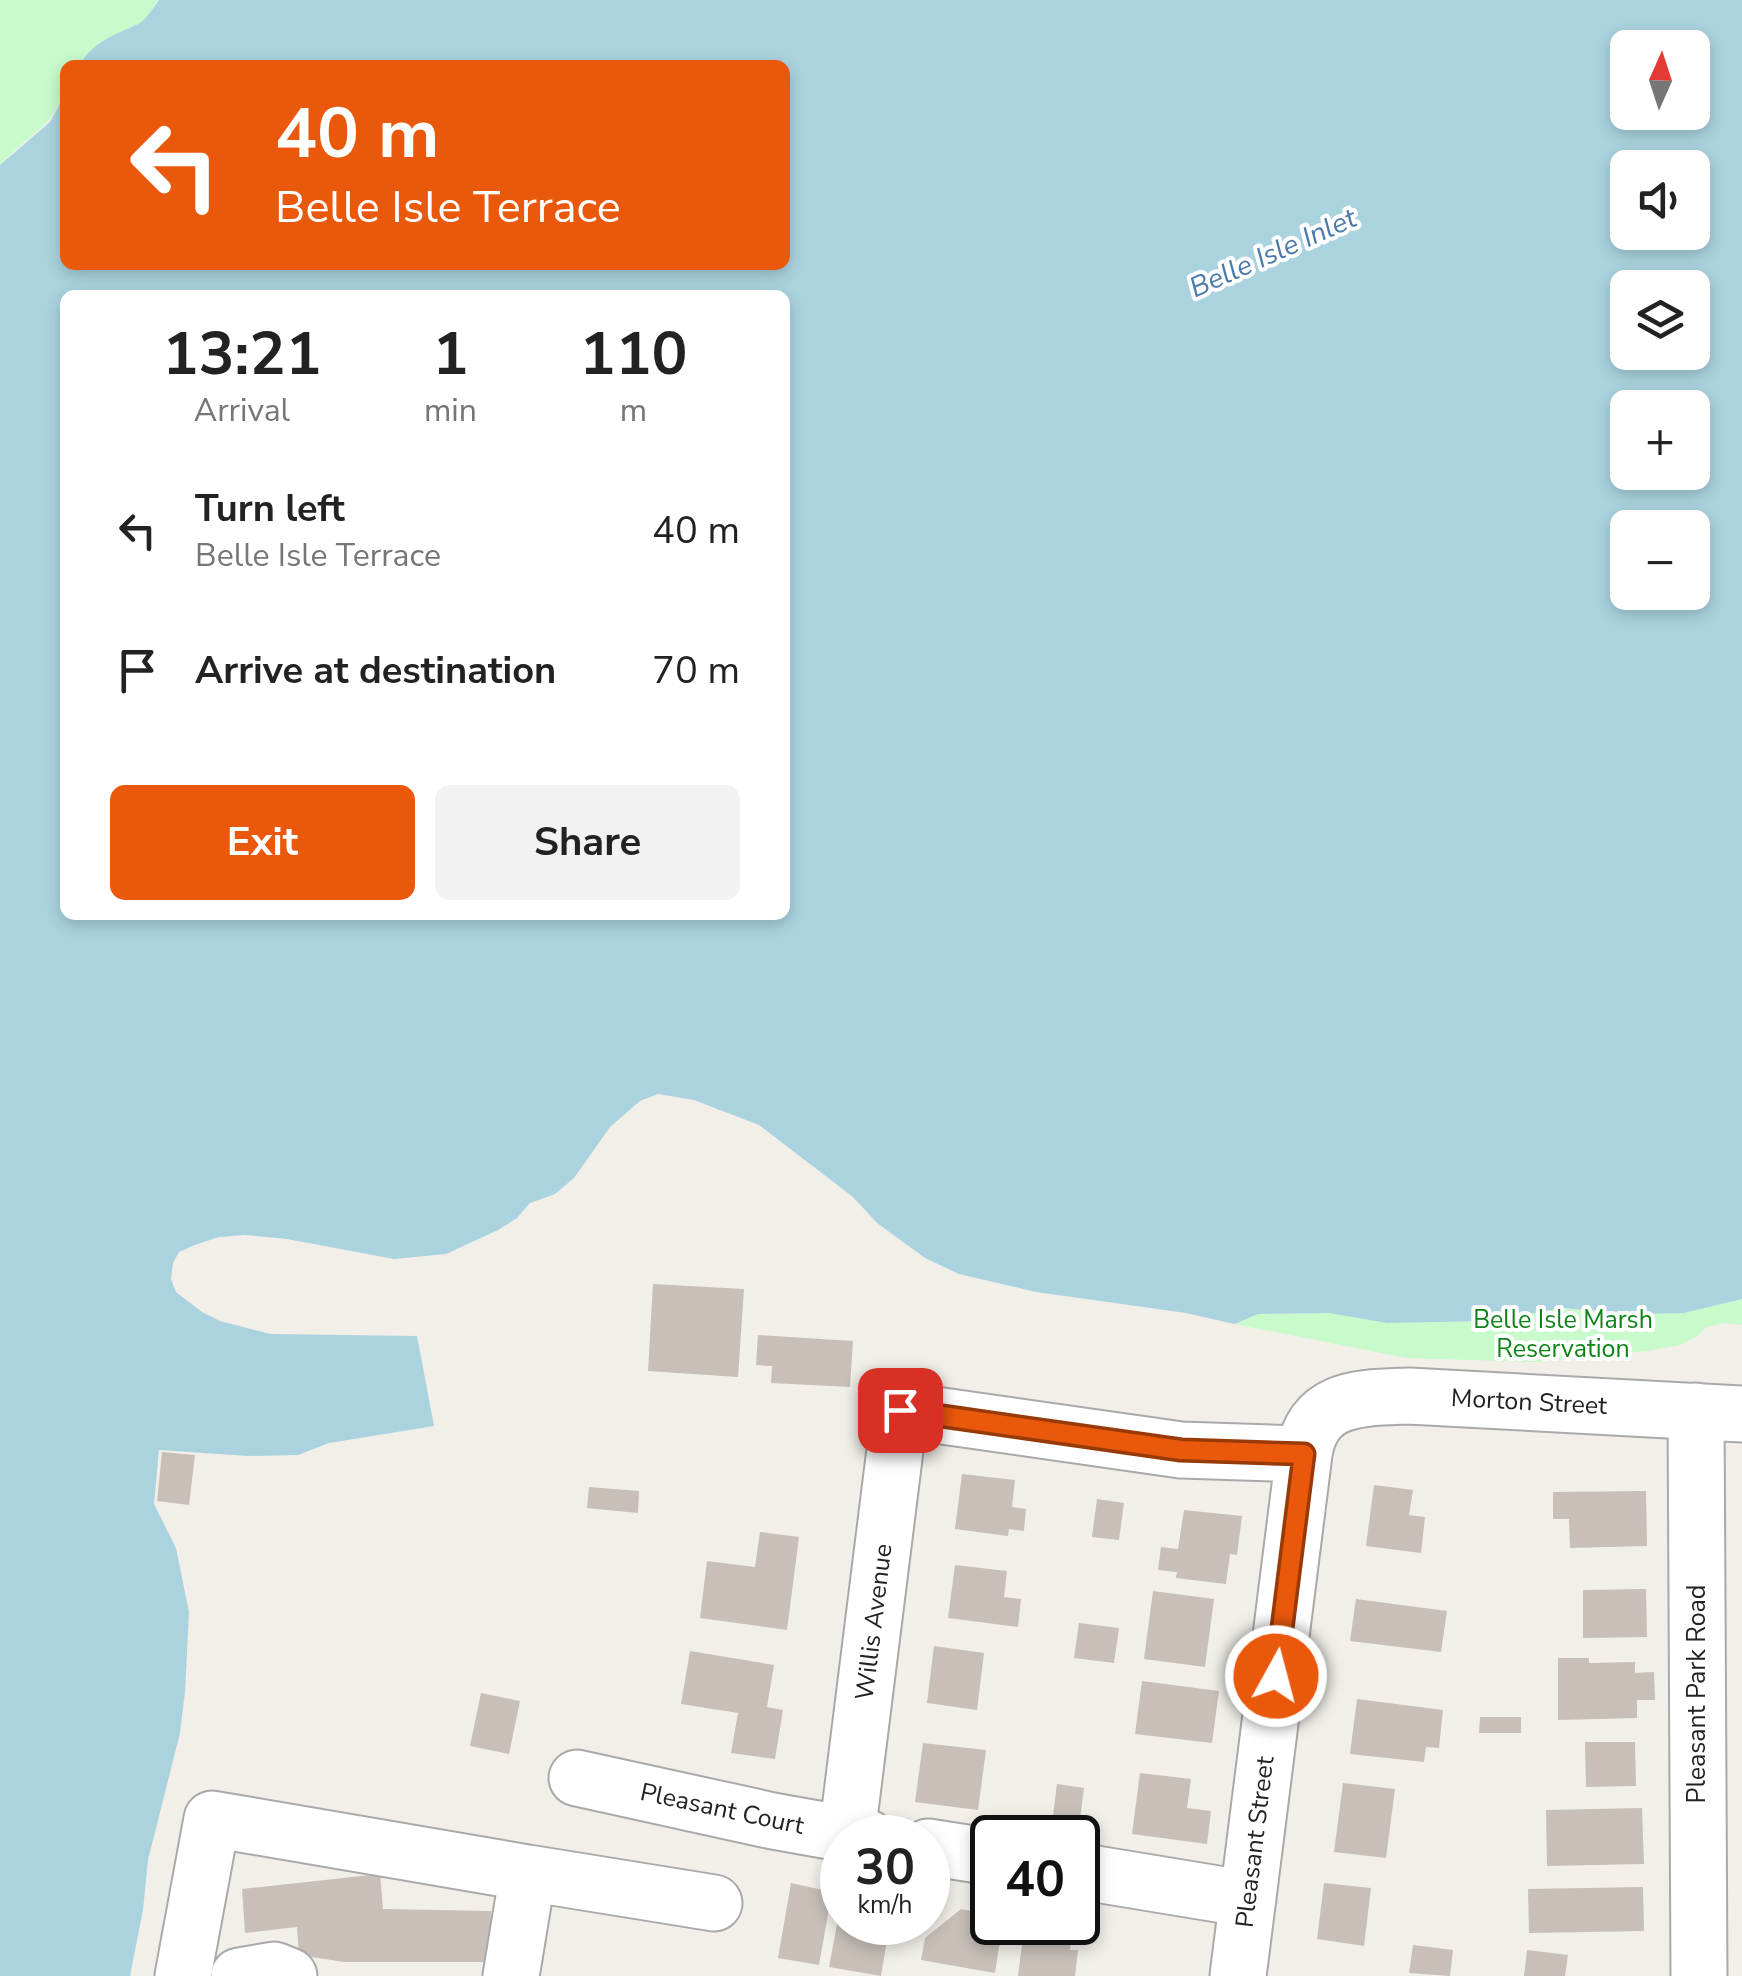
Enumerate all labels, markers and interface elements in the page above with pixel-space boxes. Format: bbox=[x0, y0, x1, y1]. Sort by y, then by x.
north arrow bbox=[1610, 30, 1710, 130]
map controls bbox=[1610, 30, 1710, 610]
text: 40 m bbox=[275, 86, 439, 182]
icon: left bbox=[110, 100, 240, 230]
button: sound bbox=[1610, 150, 1710, 250]
text: Belle Isle Terrace bbox=[275, 177, 621, 238]
water label: Belle Isle Inlet bbox=[1183, 199, 1364, 307]
button: layers bbox=[1610, 270, 1710, 370]
text: 13:21 bbox=[163, 313, 321, 395]
text: 1 bbox=[432, 313, 468, 395]
text: 110 bbox=[579, 313, 687, 395]
text: Arrival bbox=[194, 389, 290, 432]
text: min bbox=[424, 389, 477, 432]
text: m bbox=[620, 389, 647, 432]
button: + bbox=[1610, 390, 1710, 490]
text: Turn left bbox=[195, 483, 345, 534]
icon: left bbox=[110, 503, 165, 558]
text: 40 m bbox=[652, 505, 740, 556]
button: − bbox=[1610, 510, 1710, 610]
text: Belle Isle Terrace bbox=[195, 534, 441, 577]
icon: arrive bbox=[110, 643, 165, 698]
text: Arrive at destination bbox=[195, 645, 556, 696]
text: 70 m bbox=[652, 645, 740, 696]
button: Exit bbox=[110, 785, 415, 900]
button: Share bbox=[435, 785, 740, 900]
park label: Belle Isle Marsh Reservation bbox=[1473, 1303, 1653, 1366]
pin bbox=[858, 1368, 943, 1453]
street label: Morton Street bbox=[1450, 1381, 1608, 1423]
icon: arrive bbox=[873, 1383, 928, 1438]
street label: Willis Avenue bbox=[848, 1542, 900, 1702]
street label: Pleasant Park Road bbox=[1680, 1585, 1714, 1803]
position arrow bbox=[1224, 1624, 1328, 1728]
street label: Pleasant Street bbox=[1228, 1754, 1282, 1930]
street label: Pleasant Court bbox=[637, 1775, 807, 1843]
speed limit sign: 40 bbox=[970, 1815, 1100, 1945]
text: 30 bbox=[855, 1833, 915, 1902]
text: km/h bbox=[857, 1888, 913, 1922]

